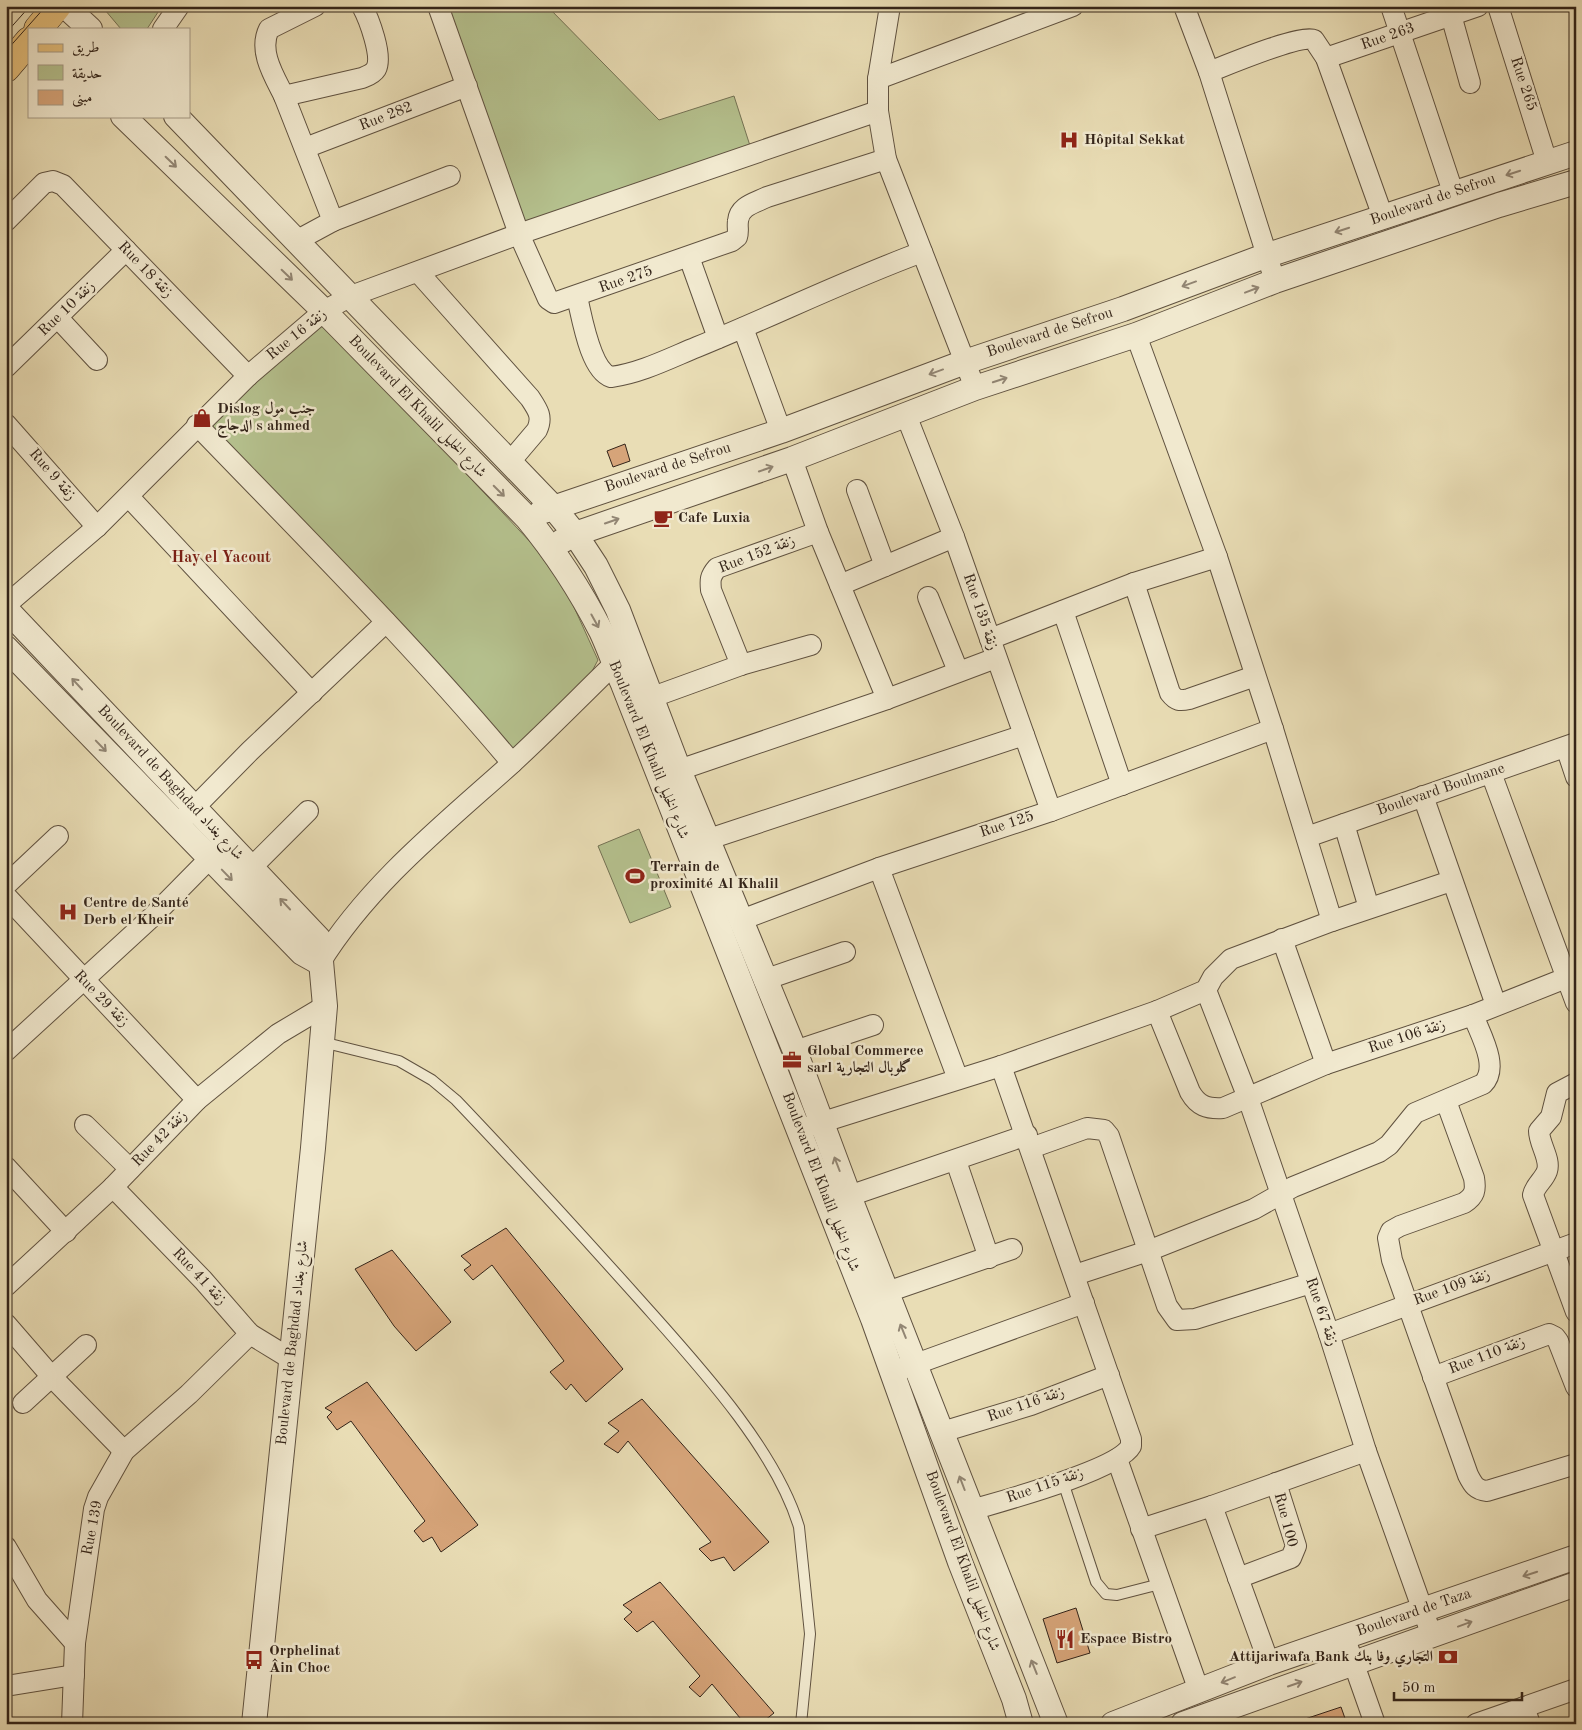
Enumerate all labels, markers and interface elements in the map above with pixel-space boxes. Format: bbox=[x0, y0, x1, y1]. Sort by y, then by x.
street label: Rue 263 bbox=[1359, 21, 1417, 53]
legend bbox=[28, 28, 190, 118]
text: طريق bbox=[72, 41, 99, 57]
street label: Rue 265 bbox=[1507, 55, 1539, 113]
text: حديقة bbox=[72, 67, 102, 82]
text: مبنى bbox=[72, 91, 92, 108]
street label: Rue 282 bbox=[357, 100, 415, 134]
hospital icon: Hôpital Sekkat bbox=[1058, 129, 1080, 151]
place label: Hôpital Sekkat bbox=[1084, 133, 1185, 148]
one-way arrow bbox=[164, 156, 177, 168]
one-way arrow bbox=[1505, 169, 1521, 178]
street label: Boulevard de Sefrou bbox=[1368, 172, 1498, 228]
one-way arrow bbox=[1334, 226, 1350, 236]
street label: Rue 18 زنقة bbox=[115, 239, 175, 301]
street label: Rue 275 bbox=[597, 264, 655, 296]
one-way arrow bbox=[281, 269, 293, 282]
street label: Rue 10 زنقة bbox=[36, 279, 98, 339]
one-way arrow bbox=[1182, 280, 1197, 289]
one-way arrow bbox=[1244, 285, 1259, 294]
street label: Boulevard de Sefrou bbox=[985, 306, 1115, 360]
street label: Rue 16 زنقة bbox=[264, 307, 330, 363]
street label: Boulevard El Khalil شارع الخليل bbox=[342, 333, 489, 484]
one-way arrow bbox=[929, 368, 944, 378]
one-way arrow bbox=[991, 375, 1007, 384]
place label: Dislog جنب مول الدجاج s ahmed bbox=[217, 401, 316, 439]
shop icon: Dislog جنب مول الدجاج s ahmed bbox=[191, 407, 213, 429]
street label: Boulevard de Sefrou bbox=[603, 441, 733, 495]
street label: Rue 9 زنقة bbox=[26, 446, 78, 504]
one-way arrow bbox=[758, 463, 774, 473]
one-way arrow bbox=[493, 485, 506, 497]
cafe icon: Cafe Luxia bbox=[652, 507, 674, 529]
place label: Cafe Luxia bbox=[678, 511, 751, 526]
one-way arrow bbox=[604, 516, 620, 526]
street label: Rue 152 زنقة bbox=[717, 534, 797, 576]
district label: Hay el Yacout bbox=[171, 550, 271, 566]
street label: Rue 135 زنقة bbox=[960, 572, 1000, 652]
one-way arrow bbox=[591, 613, 600, 628]
street label: Boulevard El Khalil شارع الخليل bbox=[602, 659, 691, 843]
one-way arrow bbox=[71, 678, 83, 690]
street label: Boulevard de Baghdad شارع بغداد bbox=[91, 703, 246, 866]
one-way arrow bbox=[95, 740, 107, 752]
street label: Boulevard Boulmane bbox=[1375, 761, 1507, 819]
street label: Rue 125 bbox=[978, 809, 1036, 841]
place label: Terrain de proximité Al Khalil bbox=[650, 860, 779, 892]
sports icon: Terrain de proximité Al Khalil bbox=[624, 865, 646, 887]
one-way arrow bbox=[220, 869, 233, 881]
place label: Centre de Santé Derb el Kheir bbox=[83, 896, 189, 928]
one-way arrow bbox=[279, 898, 291, 910]
hospital icon: Centre de Santé Derb el Kheir bbox=[57, 901, 79, 923]
street label: Rue 29 زنقة bbox=[71, 968, 131, 1030]
street label: Rue 106 زنقة bbox=[1366, 1017, 1448, 1057]
place label: Global Commerce sarl گلوبال التجارية bbox=[807, 1044, 924, 1076]
office icon: Global Commerce sarl گلوبال التجارية bbox=[781, 1049, 803, 1071]
street label: Boulevard El Khalil شارع الخليل bbox=[775, 1090, 861, 1275]
street label: Rue 42 زنقة bbox=[130, 1108, 190, 1170]
one-way arrow bbox=[832, 1157, 841, 1172]
street label: Boulevard de Baghdad شارع بغداد bbox=[275, 1240, 315, 1446]
street label: Rue 41 زنقة bbox=[169, 1246, 229, 1308]
street label: Rue 109 زنقة bbox=[1412, 1267, 1492, 1309]
street label: Rue 67 زنقة bbox=[1302, 1276, 1340, 1348]
one-way arrow bbox=[898, 1324, 908, 1339]
street label: Rue 110 زنقة bbox=[1447, 1335, 1527, 1377]
street label: Rue 116 زنقة bbox=[986, 1385, 1066, 1425]
street label: Rue 115 زنقة bbox=[1005, 1466, 1085, 1506]
street label: Boulevard El Khalil شارع الخليل bbox=[919, 1469, 1002, 1655]
one-way arrow bbox=[957, 1476, 966, 1491]
street label: Rue 100 bbox=[1271, 1491, 1299, 1549]
street label: Rue 139 bbox=[80, 1499, 106, 1557]
one-way arrow bbox=[1522, 1569, 1538, 1579]
street label: Boulevard de Taza bbox=[1355, 1586, 1474, 1640]
one-way arrow bbox=[1456, 1619, 1472, 1628]
restaurant icon: Espace Bistro bbox=[1054, 1628, 1076, 1650]
place label: Espace Bistro bbox=[1080, 1632, 1172, 1647]
place label: Orphelinat Âin Choc bbox=[269, 1644, 341, 1676]
bank icon: Attijariwafa Bank التجاري وفا بنك bbox=[1437, 1646, 1459, 1668]
bus stop icon: Orphelinat Âin Choc bbox=[243, 1649, 265, 1671]
place label: Attijariwafa Bank التجاري وفا بنك bbox=[1229, 1649, 1433, 1668]
one-way arrow bbox=[1028, 1660, 1038, 1675]
scale bar bbox=[1394, 1670, 1522, 1702]
one-way arrow bbox=[1221, 1676, 1236, 1685]
one-way arrow bbox=[1287, 1679, 1302, 1688]
text: 50 m bbox=[1402, 1681, 1436, 1696]

